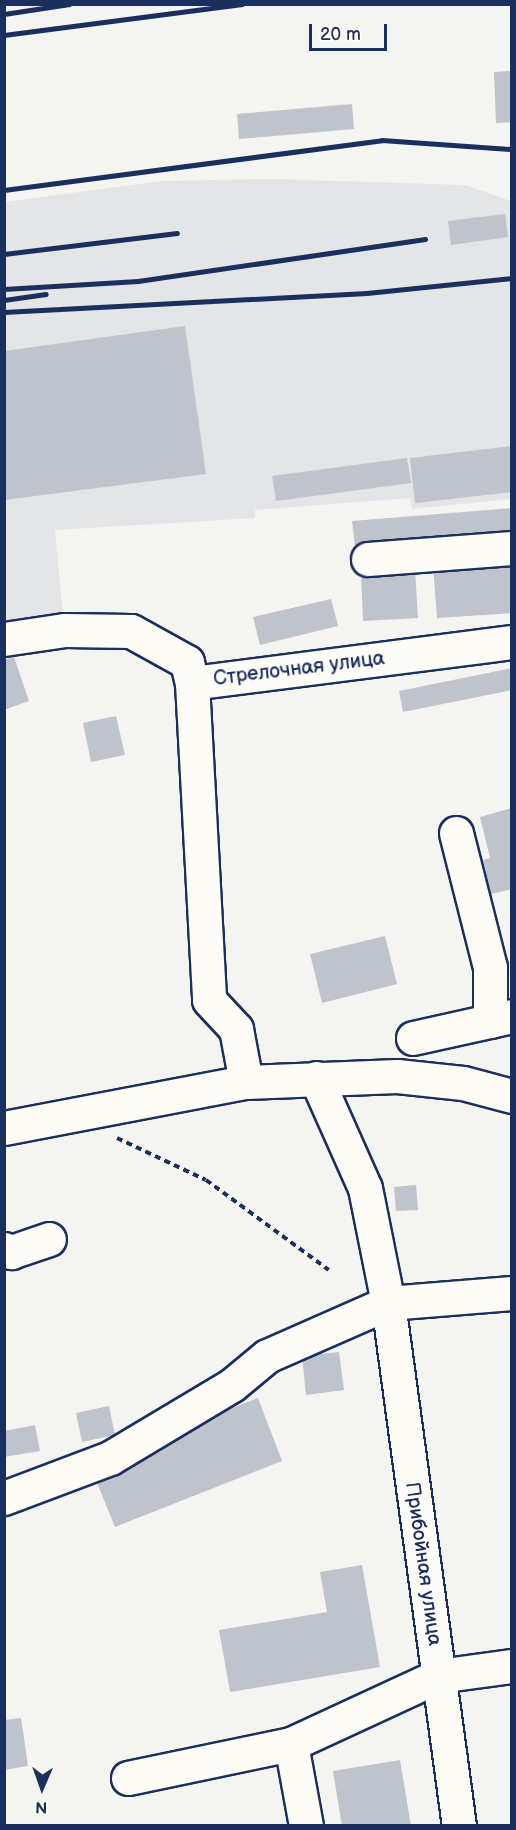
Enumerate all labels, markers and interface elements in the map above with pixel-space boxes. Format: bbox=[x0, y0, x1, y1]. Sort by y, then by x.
scale bar bbox=[312, 12, 390, 50]
text: 20 m bbox=[320, 24, 361, 45]
street label: Стрелочная улица bbox=[212, 647, 386, 691]
street label: Прибойная улица bbox=[400, 1481, 446, 1647]
north arrow bbox=[12, 1758, 72, 1818]
text: N bbox=[35, 1797, 48, 1816]

